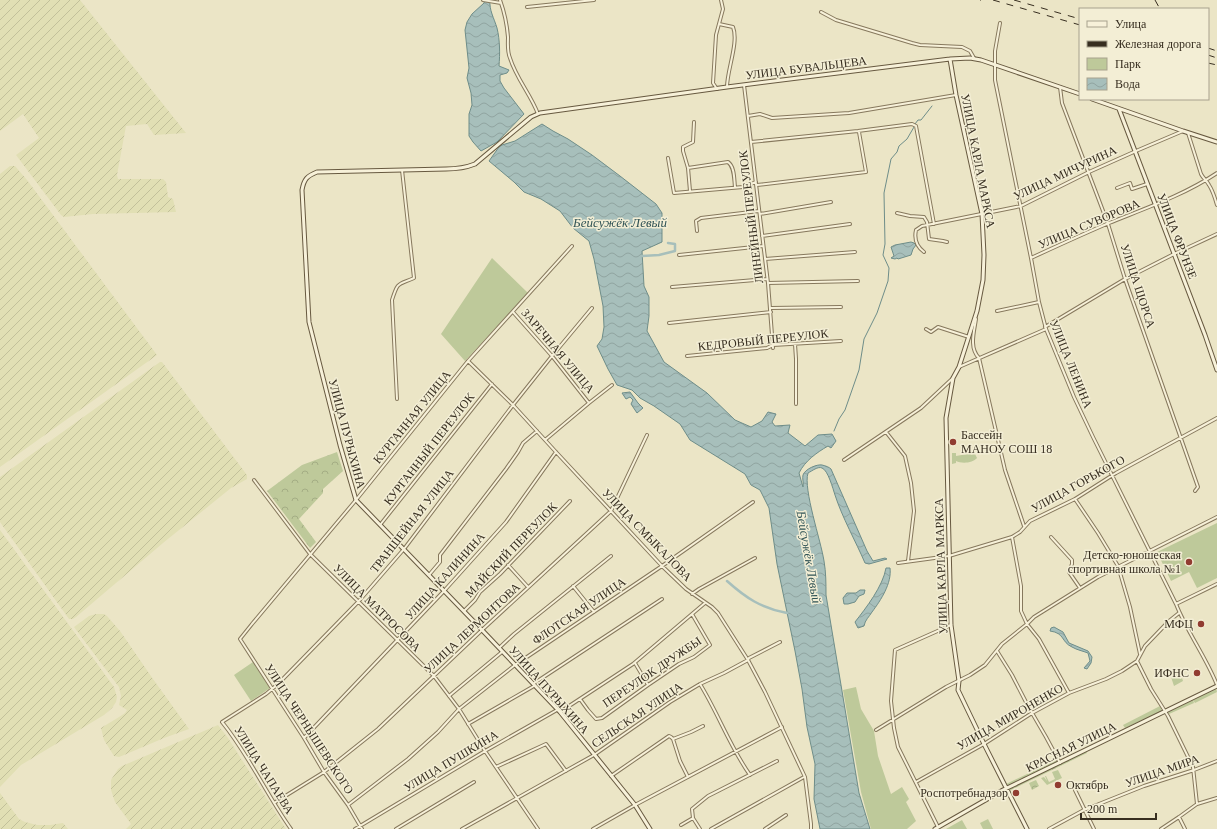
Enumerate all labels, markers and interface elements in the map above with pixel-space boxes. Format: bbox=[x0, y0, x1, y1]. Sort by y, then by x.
legend bbox=[1079, 8, 1209, 100]
text: Улица bbox=[1115, 17, 1147, 31]
text: Железная дорога bbox=[1115, 37, 1202, 51]
street label: УЛИЦА БУВАЛЬЦЕВА bbox=[745, 54, 868, 82]
text: Парк bbox=[1115, 57, 1141, 71]
text: Вода bbox=[1115, 77, 1141, 91]
street label: УЛИЦА КАРЛА МАРКСА bbox=[958, 93, 998, 230]
street label: УЛИЦА МИЧУРИНА bbox=[1011, 143, 1119, 203]
street label: ЛИНЕЙНЫЙ ПЕРЕУЛОК bbox=[736, 149, 766, 284]
street label: УЛИЦА ФРУНЗЕ bbox=[1154, 191, 1200, 281]
street label: УЛИЦА СУВОРОВА bbox=[1036, 196, 1142, 252]
water label: Бейсужёк Левый bbox=[572, 215, 667, 230]
street label: УЛИЦА ЩОРСА bbox=[1118, 242, 1158, 330]
street label: ЗАРЕЧНАЯ УЛИЦА bbox=[519, 306, 598, 396]
street label: УЛИЦА ЛЕНИНА bbox=[1047, 318, 1095, 411]
street label: КЕДРОВЫЙ ПЕРЕУЛОК bbox=[697, 326, 830, 354]
street label: КУРГАННАЯ УЛИЦА bbox=[370, 367, 454, 466]
street label: УЛИЦА ПУРЫХИНА bbox=[326, 377, 369, 491]
street label: КУРГАННЫЙ ПЕРЕУЛОК bbox=[381, 389, 478, 508]
place label: Бассейн МАНОУ СОШ 18 bbox=[961, 428, 1052, 456]
marker: Бассейн МАНОУ СОШ 18 bbox=[948, 437, 958, 447]
street label: УЛИЦА ГОРЬКОГО bbox=[1029, 452, 1128, 516]
street label: ТРАНШЕЙНАЯ УЛИЦА bbox=[367, 466, 457, 576]
street label: УЛИЦА СМЫКАЛОВА bbox=[599, 486, 695, 584]
street label: УЛИЦА КАРЛА МАРКСА bbox=[932, 497, 950, 634]
street label: МАЙСКИЙ ПЕРЕУЛОК bbox=[462, 499, 561, 600]
water label: Бейсужёк Левый bbox=[793, 509, 825, 605]
street label: УЛИЦА КАЛИНИНА bbox=[402, 529, 488, 622]
place label: Детско-юношеская спортивная школа №1 bbox=[1068, 548, 1181, 576]
marker: Детско-юношеская спортивная школа №1 bbox=[1184, 557, 1194, 567]
street label: УЛИЦА МАТРОСОВА bbox=[330, 561, 424, 655]
street label: ФЛОТСКАЯ УЛИЦА bbox=[530, 574, 629, 647]
street label: УЛИЦА ЛЕРМОНТОВА bbox=[421, 580, 523, 676]
place label: МФЦ bbox=[1164, 617, 1193, 631]
marker: МФЦ bbox=[1196, 619, 1206, 629]
street label: ПЕРЕУЛОК ДРУЖБЫ bbox=[600, 633, 704, 710]
street label: УЛИЦА ПУРЫХИНА bbox=[506, 643, 592, 737]
street label: УЛИЦА ЧЕРНЫШЕВСКОГО bbox=[262, 661, 357, 797]
place label: ИФНС bbox=[1154, 666, 1189, 680]
marker: ИФНС bbox=[1192, 668, 1202, 678]
street label: СЕЛЬСКАЯ УЛИЦА bbox=[589, 679, 685, 751]
street label: УЛИЦА МИРОНЕНКО bbox=[954, 681, 1066, 753]
street label: КРАСНАЯ УЛИЦА bbox=[1024, 719, 1119, 775]
street label: УЛИЦА ЧАПАЕВА bbox=[231, 723, 297, 817]
street label: УЛИЦА ПУШКИНА bbox=[401, 727, 501, 795]
street label: УЛИЦА МИРА bbox=[1123, 752, 1201, 790]
place label: Октябрь bbox=[1066, 778, 1109, 792]
marker: Октябрь bbox=[1053, 780, 1063, 790]
place label: Роспотребнадзор bbox=[920, 786, 1008, 800]
marker: Роспотребнадзор bbox=[1011, 788, 1021, 798]
scale bar bbox=[1081, 795, 1156, 821]
text: 200 m bbox=[1087, 802, 1118, 816]

